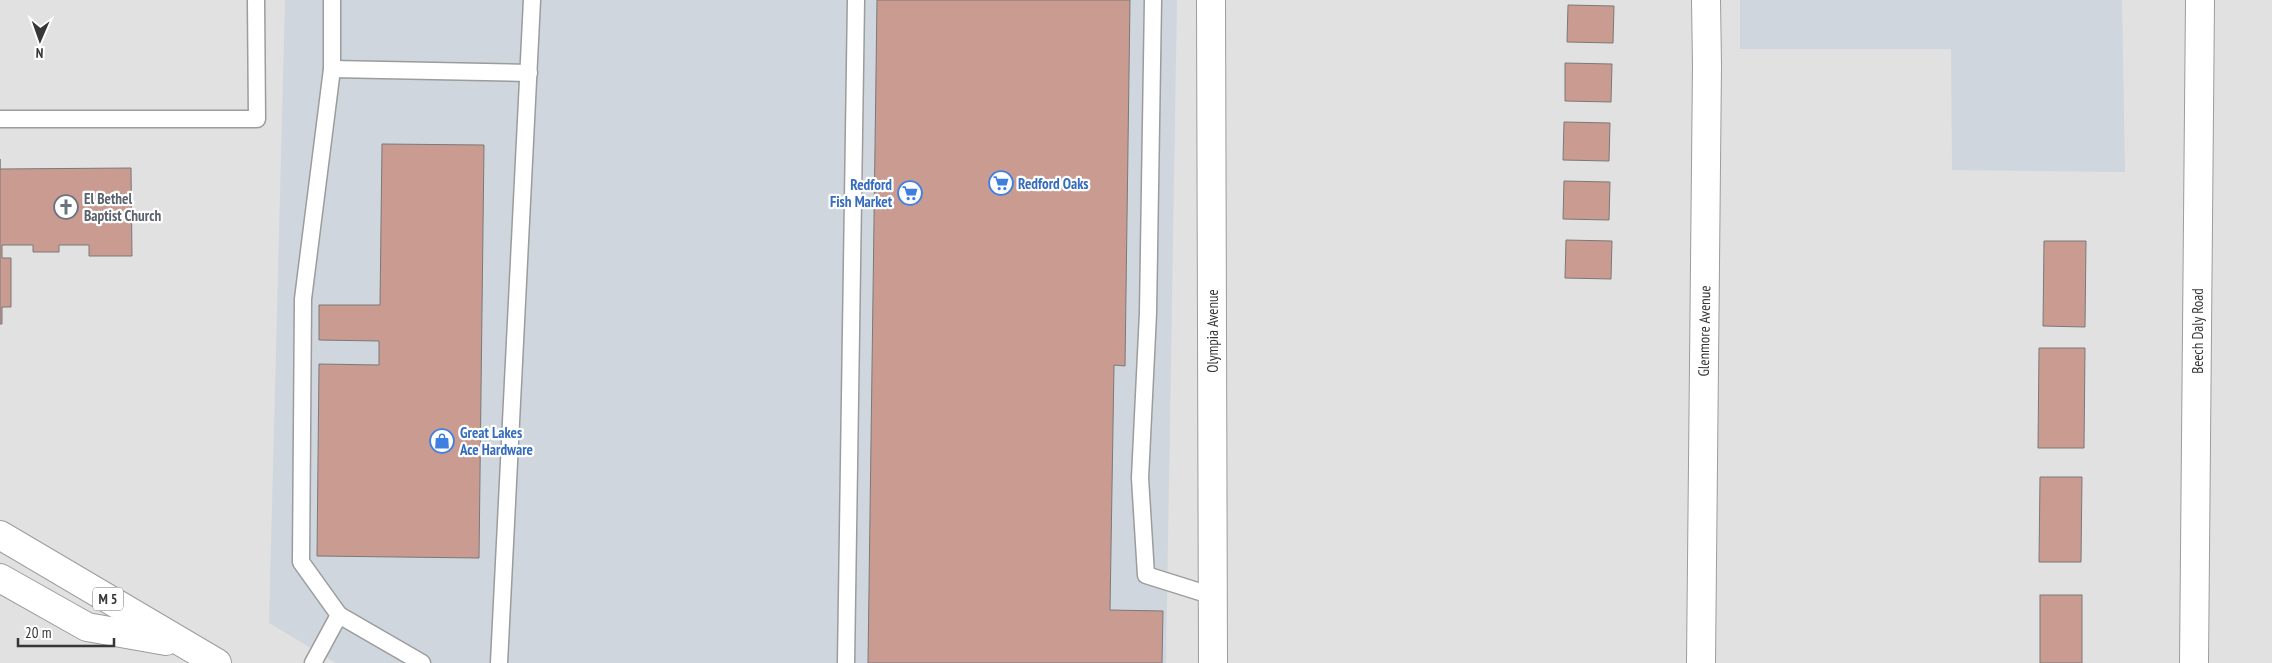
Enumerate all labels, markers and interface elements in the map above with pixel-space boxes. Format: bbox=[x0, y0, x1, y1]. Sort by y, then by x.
north arrow bbox=[15, 15, 65, 65]
text: N bbox=[35, 44, 44, 62]
supermarket icon: Redford Oaks bbox=[988, 170, 1014, 196]
place label: Redford Oaks bbox=[1018, 174, 1089, 193]
place label: Redford Fish Market bbox=[830, 175, 893, 211]
supermarket icon: Redford Fish Market bbox=[897, 180, 923, 206]
place label: El Bethel Baptist Church bbox=[84, 189, 161, 225]
church icon: El Bethel Baptist Church bbox=[53, 194, 79, 220]
street label: Glenmore Avenue bbox=[1694, 285, 1714, 377]
street label: Beech Daly Road bbox=[2188, 288, 2207, 374]
street label: Olympia Avenue bbox=[1203, 289, 1222, 373]
place label: Great Lakes Ace Hardware bbox=[459, 423, 533, 459]
shop icon: Great Lakes Ace Hardware bbox=[429, 428, 455, 454]
road number: M 5 bbox=[93, 588, 123, 610]
scale bar bbox=[18, 616, 114, 648]
text: 20 m bbox=[25, 623, 51, 642]

